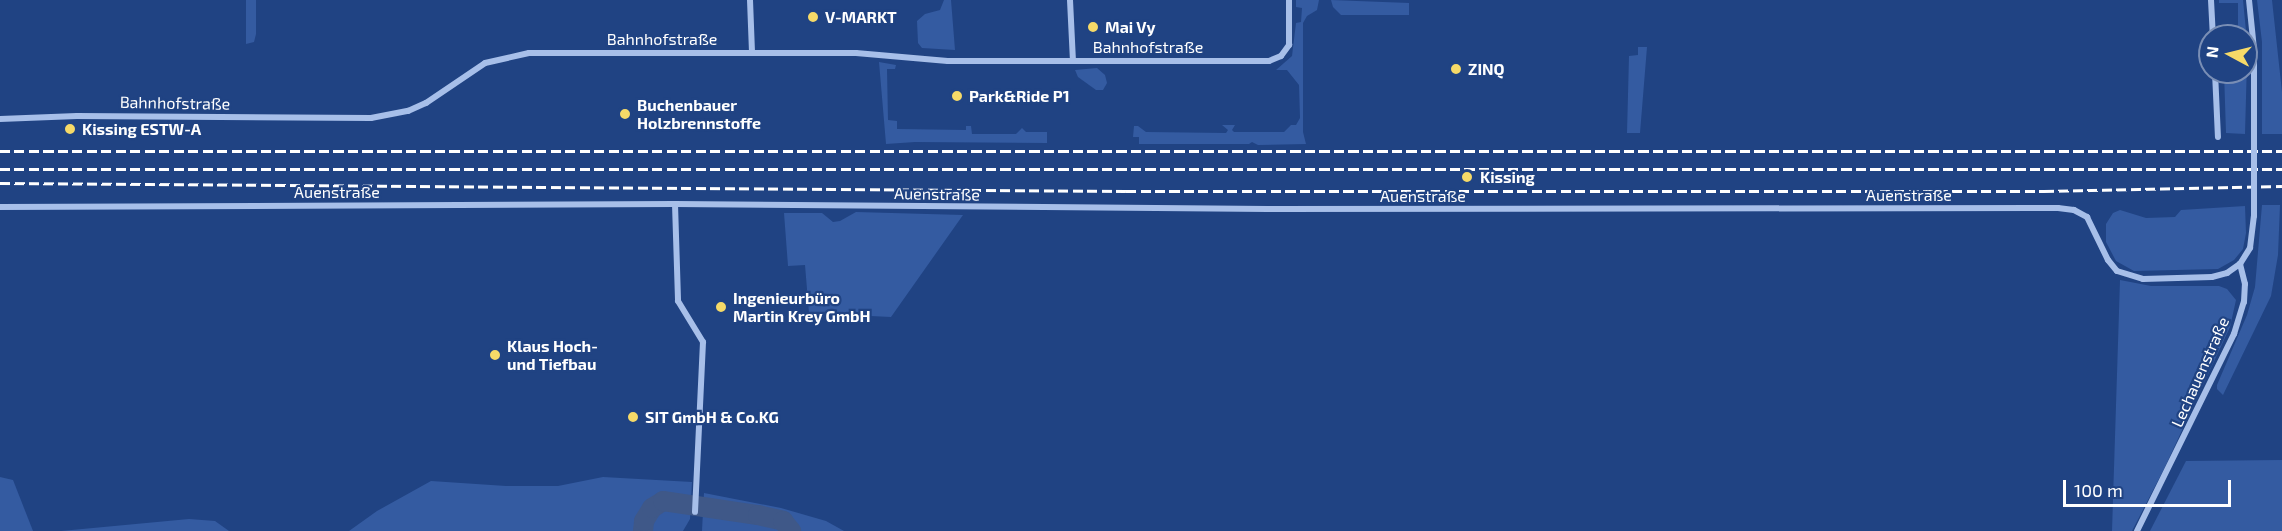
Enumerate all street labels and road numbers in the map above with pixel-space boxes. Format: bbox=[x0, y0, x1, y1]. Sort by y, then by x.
street label: Bahnhofstraße bbox=[607, 29, 717, 49]
street label: Bahnhofstraße bbox=[1093, 37, 1203, 57]
street label: Bahnhofstraße bbox=[120, 92, 230, 114]
street label: Auenstraße bbox=[294, 182, 380, 202]
street label: Auenstraße bbox=[894, 184, 980, 204]
street label: Auenstraße bbox=[1866, 185, 1952, 205]
street label: Auenstraße bbox=[1380, 186, 1466, 206]
street label: Lechauenstraße bbox=[2167, 314, 2233, 430]

